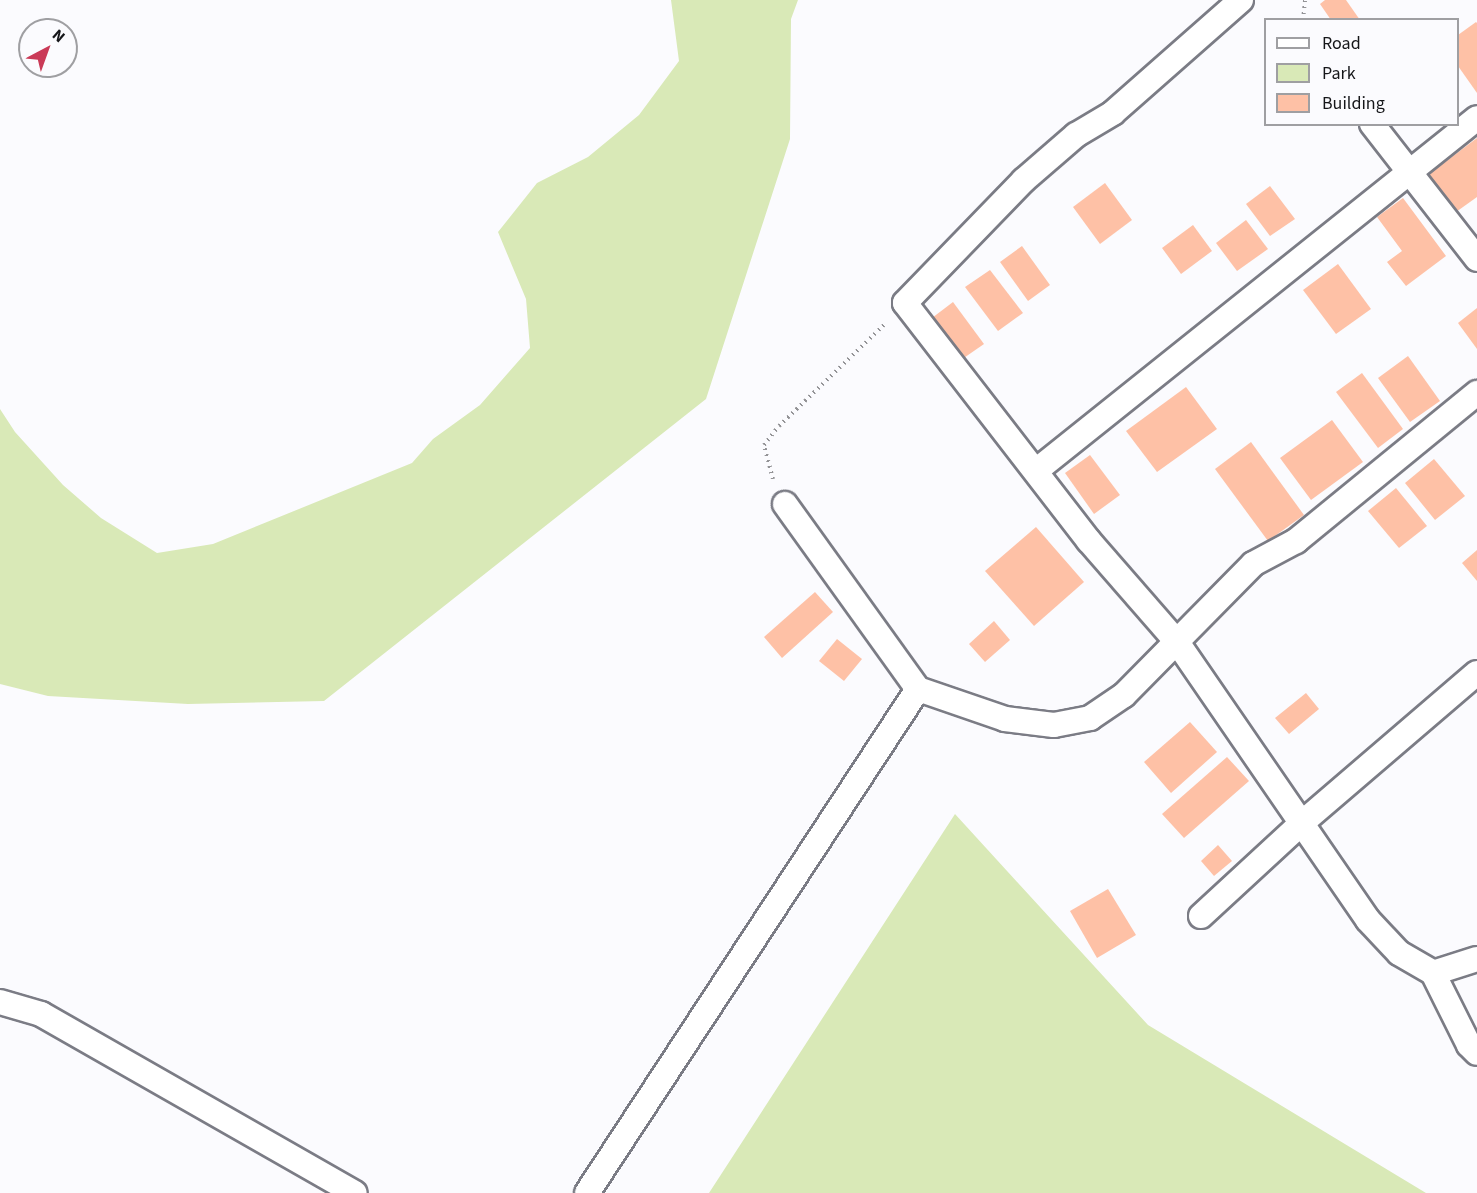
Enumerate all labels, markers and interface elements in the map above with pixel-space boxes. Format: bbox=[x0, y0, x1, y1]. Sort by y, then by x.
north arrow bbox=[18, 18, 78, 78]
legend bbox=[1264, 18, 1459, 126]
text: N bbox=[47, 24, 70, 48]
text: Road bbox=[1322, 31, 1361, 56]
text: Park bbox=[1322, 61, 1356, 86]
text: Building bbox=[1322, 91, 1385, 116]

